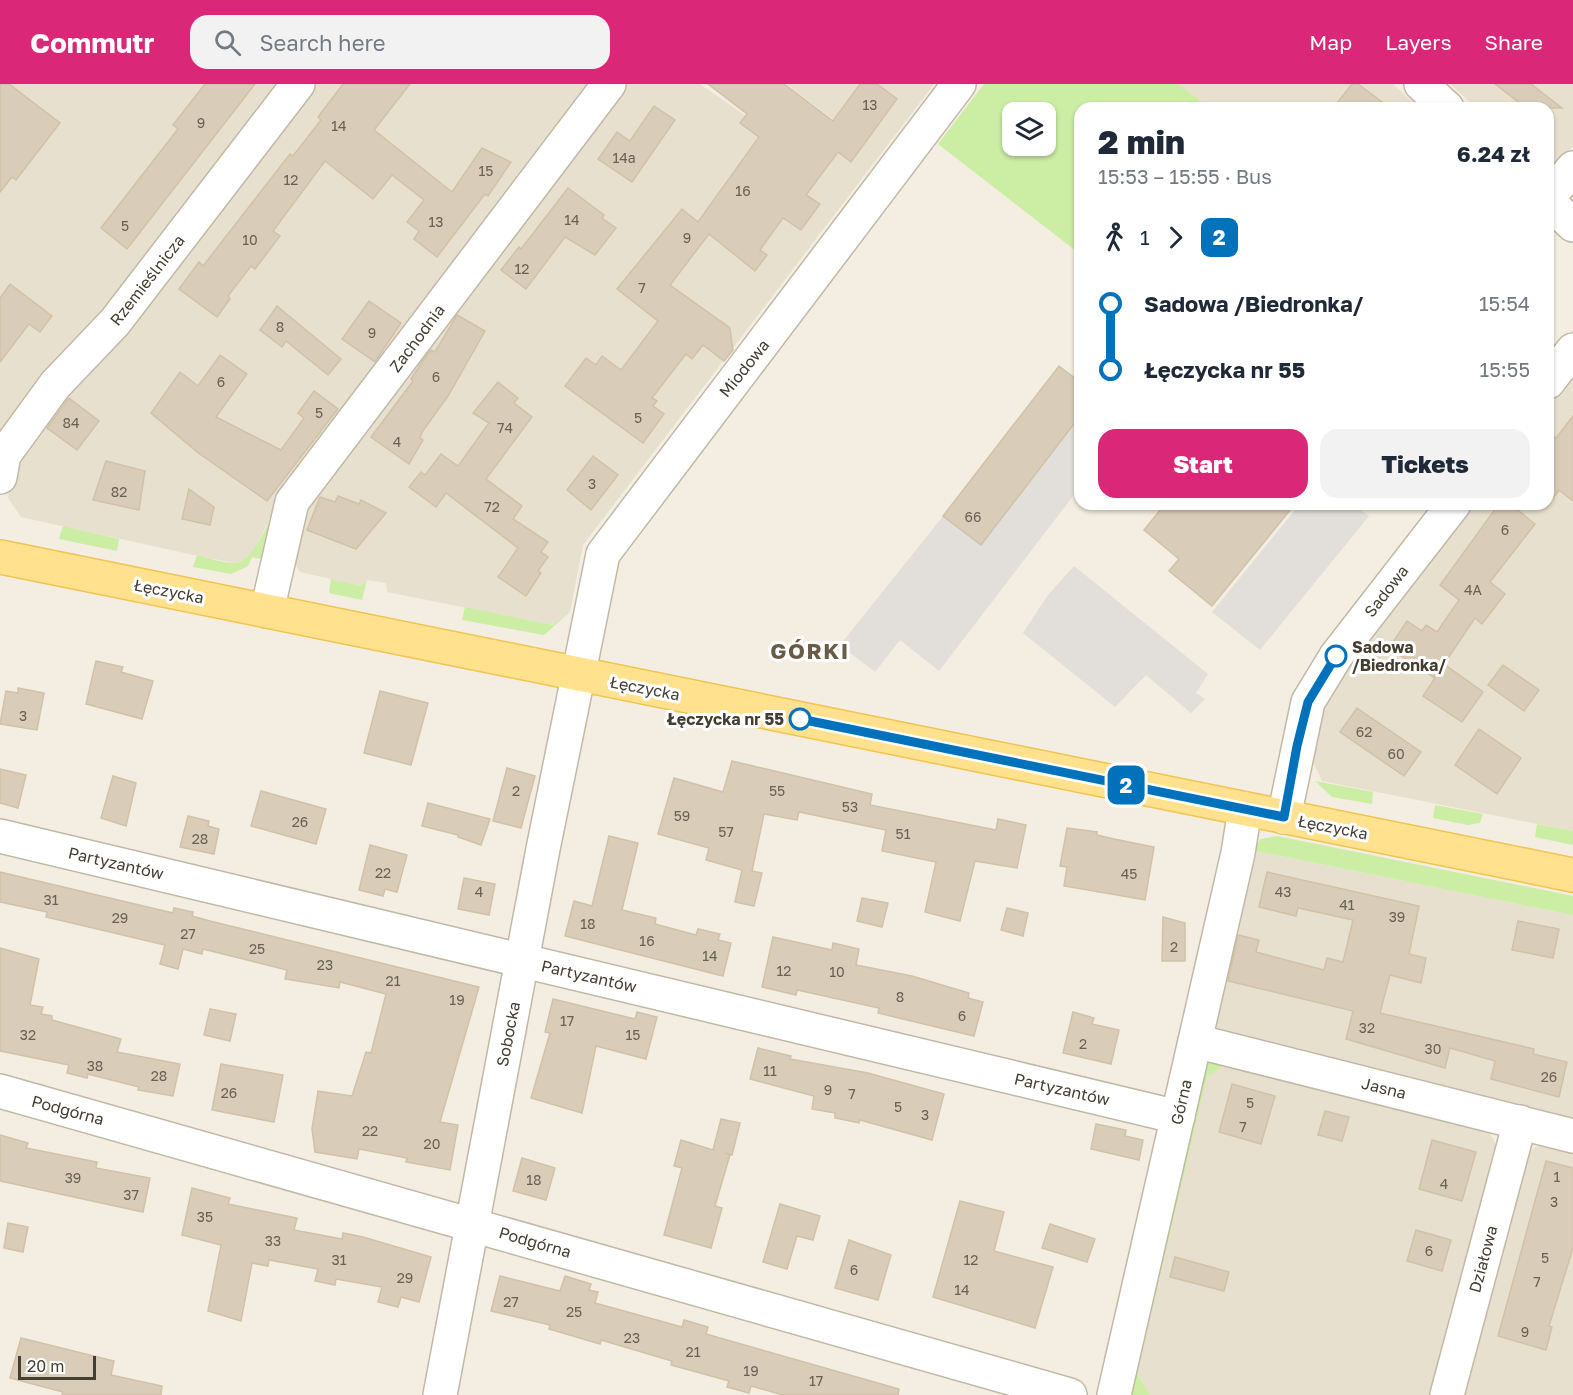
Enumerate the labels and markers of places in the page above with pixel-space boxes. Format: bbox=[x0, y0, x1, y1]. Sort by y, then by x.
place label: Sadowa /Biedronka/ bbox=[1352, 637, 1446, 675]
marker: Sadowa /Biedronka/ bbox=[1325, 645, 1347, 667]
marker: Łęczycka nr 55 bbox=[789, 708, 811, 730]
place label: Łęczycka nr 55 bbox=[667, 709, 784, 729]

